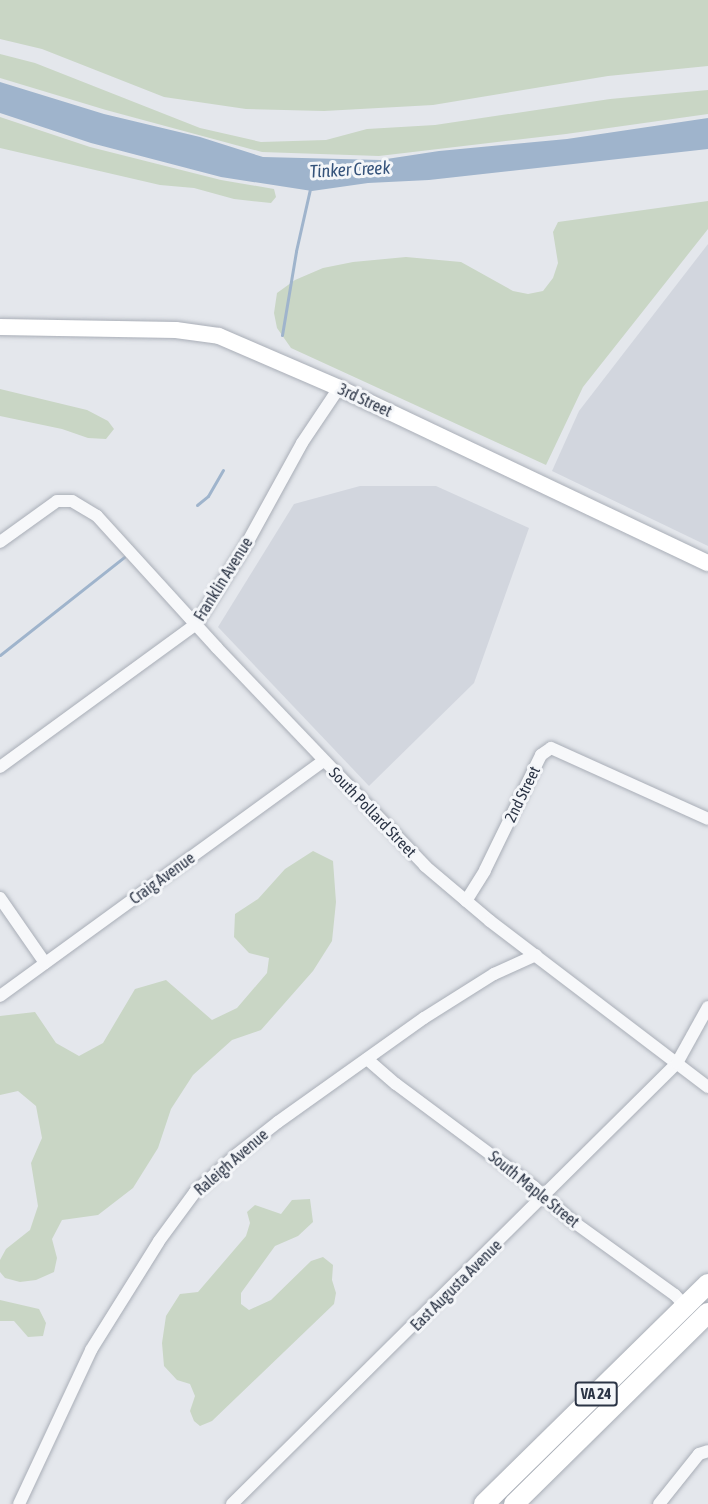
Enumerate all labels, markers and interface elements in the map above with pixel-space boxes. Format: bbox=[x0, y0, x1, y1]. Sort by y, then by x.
water label: Tinker Creek bbox=[309, 157, 391, 183]
street label: 3rd Street bbox=[335, 379, 395, 421]
street label: Franklin Avenue bbox=[190, 534, 256, 624]
street label: South Pollard Street bbox=[325, 763, 421, 861]
street label: 2nd Street bbox=[500, 763, 544, 825]
street label: Craig Avenue bbox=[126, 848, 198, 908]
street label: Raleigh Avenue bbox=[190, 1125, 272, 1199]
street label: South Maple Street bbox=[485, 1147, 583, 1231]
street label: East Augusta Avenue bbox=[406, 1235, 506, 1335]
road number: VA 24 bbox=[574, 1382, 618, 1406]

